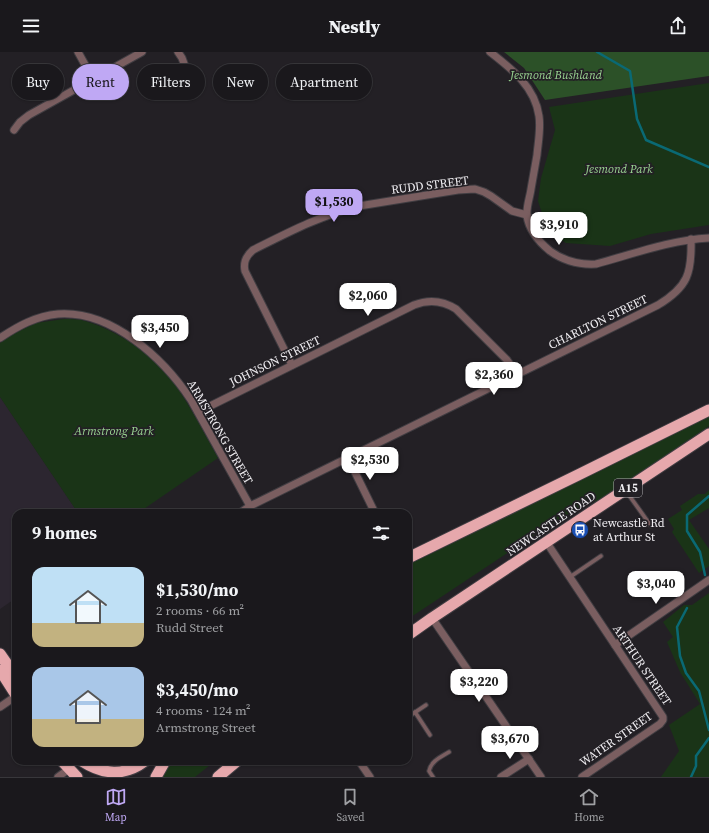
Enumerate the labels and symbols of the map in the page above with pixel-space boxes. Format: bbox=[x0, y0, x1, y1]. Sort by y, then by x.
park label: Jesmond Bushland bbox=[508, 67, 603, 83]
park label: Jesmond Park bbox=[583, 161, 653, 177]
street label: RUDD STREET bbox=[390, 172, 471, 198]
pin: $1,530 bbox=[301, 189, 367, 223]
pin: $3,910 bbox=[526, 212, 592, 246]
pin: $2,060 bbox=[335, 283, 401, 317]
street label: CHARLTON STREET bbox=[546, 291, 651, 353]
pin: $3,450 bbox=[127, 315, 193, 349]
street label: JOHNSON STREET bbox=[226, 332, 324, 390]
pin: $2,360 bbox=[461, 362, 527, 396]
street label: ARMSTRONG STREET bbox=[184, 377, 257, 488]
park label: Armstrong Park bbox=[73, 423, 154, 439]
pin: $2,530 bbox=[337, 447, 403, 481]
road number: A15 bbox=[614, 479, 642, 497]
street label: NEWCASTLE ROAD bbox=[503, 488, 599, 560]
place label: Newcastle Rd at Arthur St bbox=[593, 515, 665, 545]
bus stop icon: Newcastle Rd at Arthur St bbox=[570, 520, 590, 540]
pin: $3,040 bbox=[623, 571, 689, 605]
street label: ARTHUR STREET bbox=[609, 622, 675, 709]
pin: $3,220 bbox=[446, 669, 512, 703]
street label: WATER STREET bbox=[576, 708, 656, 770]
pin: $3,670 bbox=[477, 726, 543, 760]

